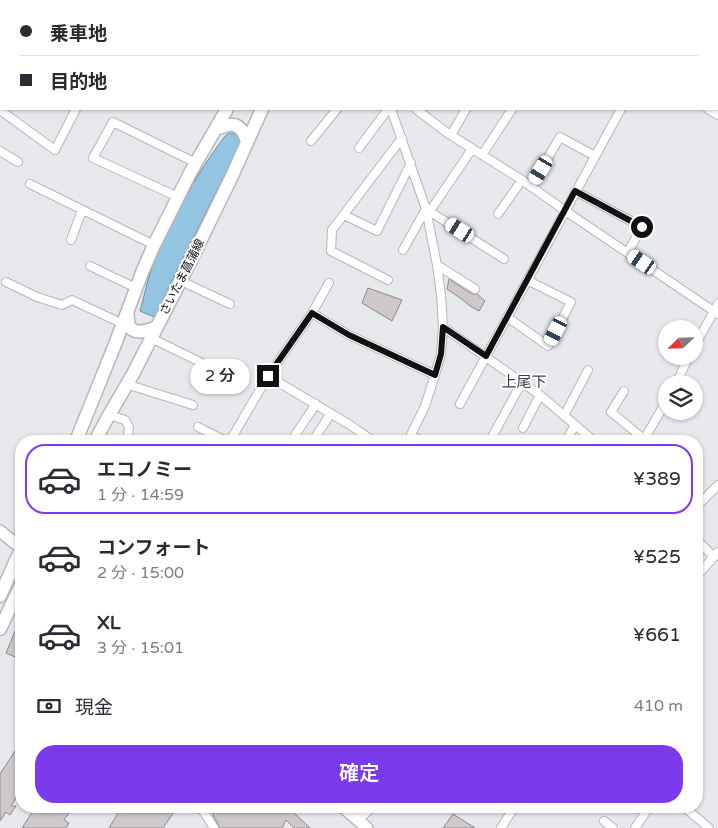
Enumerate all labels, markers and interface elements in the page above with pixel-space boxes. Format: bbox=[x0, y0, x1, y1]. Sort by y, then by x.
text: 乗車地 bbox=[50, 23, 107, 45]
text: 目的地 bbox=[50, 71, 107, 93]
car bbox=[526, 153, 555, 187]
car bbox=[443, 216, 476, 244]
route start bbox=[631, 216, 653, 238]
street label: さいたま菖蒲線 bbox=[157, 237, 207, 317]
car bbox=[625, 247, 658, 277]
car bbox=[542, 314, 569, 348]
north arrow bbox=[658, 320, 702, 365]
map controls bbox=[658, 320, 703, 420]
callout: 2 分 bbox=[190, 358, 250, 394]
route end bbox=[257, 365, 279, 387]
text: 2 分 bbox=[205, 366, 235, 386]
district label: 上尾下 bbox=[501, 373, 547, 391]
button: layers bbox=[658, 375, 703, 420]
icon: car bbox=[37, 457, 82, 502]
text: エコノミー bbox=[97, 459, 192, 481]
text: ¥389 bbox=[633, 468, 681, 490]
text: 1 分 · 14:59 bbox=[97, 485, 184, 505]
icon: car bbox=[37, 535, 82, 580]
text: コンフォート bbox=[97, 537, 210, 559]
text: ¥525 bbox=[633, 546, 681, 568]
text: 2 分 · 15:00 bbox=[97, 563, 184, 583]
text: XL bbox=[97, 612, 121, 634]
icon: car bbox=[37, 613, 82, 658]
text: ¥661 bbox=[633, 624, 681, 646]
text: 3 分 · 15:01 bbox=[97, 638, 184, 658]
icon: cash bbox=[35, 692, 63, 720]
text: 410 m bbox=[634, 696, 683, 716]
text: 現金 bbox=[75, 697, 113, 719]
button: 確定 bbox=[35, 745, 683, 803]

